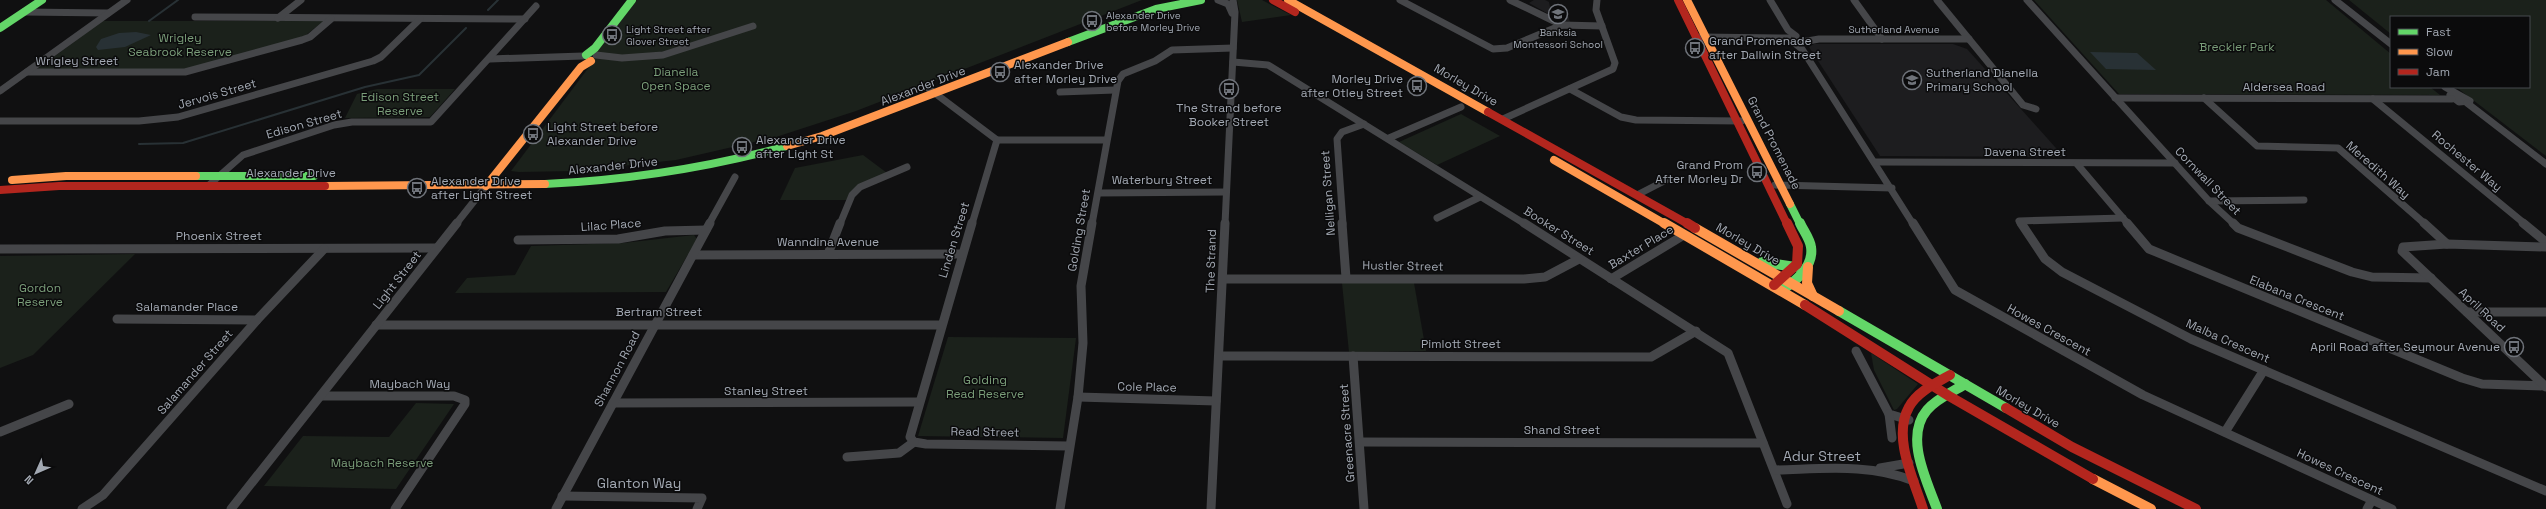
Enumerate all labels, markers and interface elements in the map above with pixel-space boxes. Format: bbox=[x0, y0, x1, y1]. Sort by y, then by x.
school or university icon: Banksia Montessori School bbox=[1547, 3, 1569, 25]
place label: Alexander Drive before Morley Drive bbox=[1106, 9, 1200, 34]
bus stop icon: Alexander Drive before Morley Drive bbox=[1081, 10, 1103, 32]
legend bbox=[2390, 16, 2530, 88]
place label: Light Street after Glover Street bbox=[626, 23, 711, 48]
street label: Sutherland Avenue bbox=[1848, 23, 1940, 36]
bus stop icon: Light Street after Glover Street bbox=[601, 24, 623, 46]
text: Fast bbox=[2426, 24, 2451, 40]
place label: Banksia Montessori School bbox=[1513, 26, 1603, 51]
park label: Wrigley Seabrook Reserve bbox=[128, 30, 232, 60]
place label: Grand Promenade after Dallwin Street bbox=[1709, 33, 1821, 63]
bus stop icon: Grand Promenade after Dallwin Street bbox=[1684, 37, 1706, 59]
park label: Breckler Park bbox=[2199, 39, 2275, 55]
text: Slow bbox=[2426, 44, 2453, 60]
street label: Wrigley Street bbox=[36, 53, 118, 69]
place label: Alexander Drive after Morley Drive bbox=[1014, 57, 1117, 87]
street label: Morley Drive bbox=[1431, 60, 1501, 110]
bus stop icon: Alexander Drive after Morley Drive bbox=[989, 61, 1011, 83]
street label: Alexander Drive bbox=[878, 62, 968, 110]
park label: Dianella Open Space bbox=[641, 64, 711, 94]
text: Jam bbox=[2426, 64, 2450, 80]
place label: Sutherland Dianella Primary School bbox=[1926, 65, 2038, 95]
school or university icon: Sutherland Dianella Primary School bbox=[1901, 69, 1923, 91]
place label: Morley Drive after Otley Street bbox=[1301, 71, 1403, 101]
street label: Jervois Street bbox=[176, 75, 258, 113]
bus stop icon: Morley Drive after Otley Street bbox=[1406, 75, 1428, 97]
bus stop icon: The Strand before Booker Street bbox=[1218, 78, 1240, 100]
street label: Aldersea Road bbox=[2243, 79, 2325, 95]
park label: Edison Street Reserve bbox=[361, 89, 439, 119]
street label: Grand Promenade bbox=[1744, 94, 1804, 192]
place label: The Strand before Booker Street bbox=[1176, 100, 1282, 130]
street label: Edison Street bbox=[264, 106, 344, 142]
place label: Light Street before Alexander Drive bbox=[547, 119, 658, 149]
bus stop icon: Light Street before Alexander Drive bbox=[522, 123, 544, 145]
street label: Rochester Way bbox=[2428, 127, 2506, 195]
place label: Alexander Drive after Light St bbox=[756, 132, 846, 162]
bus stop icon: Alexander Drive after Light St bbox=[731, 136, 753, 158]
street label: Meredith Way bbox=[2343, 138, 2413, 202]
street label: Cornwall Street bbox=[2171, 143, 2245, 219]
street label: Davena Street bbox=[1984, 144, 2066, 160]
street label: Nelligan Street bbox=[1317, 150, 1339, 236]
street label: Alexander Drive bbox=[568, 153, 658, 179]
place label: Grand Prom After Morley Dr bbox=[1655, 157, 1743, 187]
bus stop icon: Grand Prom After Morley Dr bbox=[1746, 161, 1768, 183]
street label: Alexander Drive bbox=[246, 165, 336, 181]
street label: Waterbury Street bbox=[1112, 172, 1212, 188]
place label: Alexander Drive after Light Street bbox=[431, 173, 532, 203]
bus stop icon: Alexander Drive after Light Street bbox=[406, 177, 428, 199]
street label: Golding Street bbox=[1064, 187, 1094, 273]
street label: Linden Street bbox=[935, 200, 973, 280]
street label: Booker Street bbox=[1521, 203, 1597, 259]
street label: Lilac Place bbox=[580, 215, 642, 235]
street label: Morley Drive bbox=[1713, 219, 1783, 269]
street label: Baxter Place bbox=[1606, 221, 1676, 273]
street label: Phoenix Street bbox=[176, 228, 262, 244]
street label: The Strand bbox=[1202, 229, 1220, 293]
street label: Wanndina Avenue bbox=[777, 234, 879, 250]
street label: Light Street bbox=[369, 248, 425, 312]
street label: Hustler Street bbox=[1362, 257, 1444, 275]
street label: Elabana Crescent bbox=[2247, 272, 2347, 324]
park label: Gordon Reserve bbox=[17, 280, 63, 310]
street label: April Road bbox=[2455, 284, 2509, 336]
street label: Salamander Place bbox=[136, 299, 238, 315]
street label: Howes Crescent bbox=[2004, 300, 2094, 360]
street label: Bertram Street bbox=[616, 304, 702, 320]
street label: Malba Crescent bbox=[2183, 315, 2273, 367]
street label: Salamander Street bbox=[154, 326, 236, 418]
street label: Shannon Road bbox=[590, 328, 644, 410]
street label: Pimlott Street bbox=[1421, 336, 1501, 352]
bus stop icon: April Road after Seymour Avenue bbox=[2503, 336, 2525, 358]
place label: April Road after Seymour Avenue bbox=[2310, 339, 2500, 355]
park label: Golding Read Reserve bbox=[946, 372, 1024, 402]
street label: Maybach Way bbox=[370, 376, 450, 392]
street label: Cole Place bbox=[1117, 378, 1177, 396]
street label: Morley Drive bbox=[1993, 382, 2063, 432]
street label: Stanley Street bbox=[724, 383, 808, 399]
street label: Greenacre Street bbox=[1336, 383, 1358, 483]
street label: Shand Street bbox=[1524, 422, 1600, 438]
street label: Read Street bbox=[950, 423, 1020, 441]
street label: Howes Crescent bbox=[2294, 445, 2386, 499]
street label: Adur Street bbox=[1783, 447, 1861, 465]
north arrow bbox=[16, 453, 56, 493]
park label: Maybach Reserve bbox=[331, 455, 433, 471]
text: N bbox=[21, 473, 36, 488]
street label: Glanton Way bbox=[597, 474, 681, 492]

